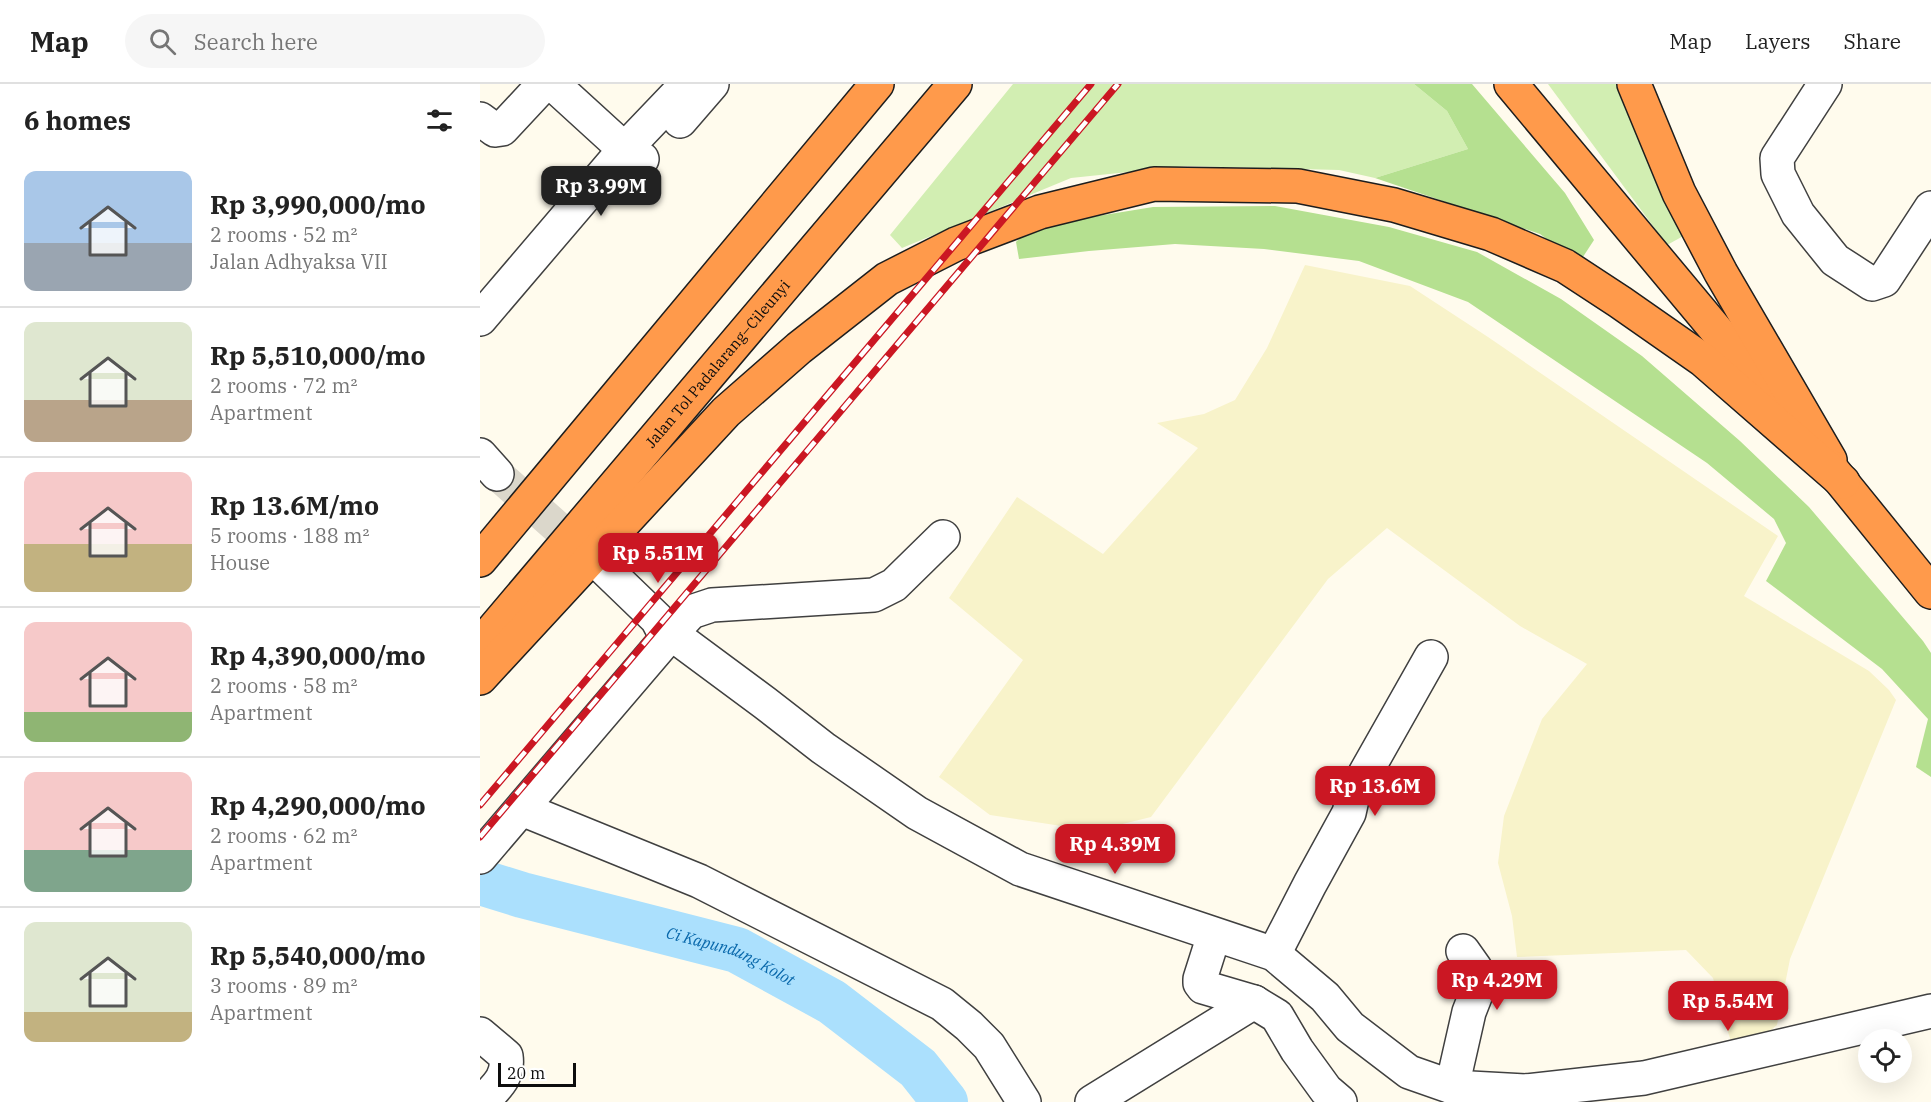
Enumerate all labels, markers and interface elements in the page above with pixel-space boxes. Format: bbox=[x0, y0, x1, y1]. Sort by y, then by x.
search box bbox=[125, 14, 545, 68]
text: Map bbox=[30, 23, 89, 60]
icon: search bbox=[146, 25, 179, 58]
text: Search here bbox=[194, 27, 318, 56]
text: Map bbox=[1669, 27, 1712, 55]
text: Layers bbox=[1745, 27, 1811, 55]
text: Share bbox=[1844, 27, 1901, 55]
text: 6 homes bbox=[24, 103, 131, 137]
icon: filters bbox=[423, 104, 456, 137]
pin: Rp 3.99M bbox=[539, 166, 663, 217]
text: Rp 3.99M bbox=[555, 172, 647, 199]
text: Rp 3,990,000/mo bbox=[210, 187, 426, 221]
icon: home bbox=[72, 195, 144, 267]
text: 2 rooms · 52 m² bbox=[210, 221, 357, 248]
text: Jalan Adhyaksa VII bbox=[210, 248, 388, 275]
street label: Jalan Tol Padalarang–Cileunyi bbox=[641, 276, 794, 452]
text: Rp 5,510,000/mo bbox=[210, 338, 426, 372]
icon: home bbox=[72, 346, 144, 418]
text: 2 rooms · 72 m² bbox=[210, 372, 357, 399]
text: Apartment bbox=[210, 399, 313, 426]
text: Rp 13.6M/mo bbox=[210, 488, 379, 522]
icon: home bbox=[72, 496, 144, 568]
text: 5 rooms · 188 m² bbox=[210, 522, 369, 549]
pin: Rp 5.51M bbox=[596, 533, 720, 584]
text: Rp 5.51M bbox=[612, 539, 704, 566]
text: House bbox=[210, 549, 270, 576]
text: Rp 4,390,000/mo bbox=[210, 638, 426, 672]
icon: home bbox=[72, 646, 144, 718]
text: 2 rooms · 58 m² bbox=[210, 672, 357, 699]
text: Apartment bbox=[210, 699, 313, 726]
pin: Rp 13.6M bbox=[1313, 766, 1437, 817]
text: Rp 13.6M bbox=[1329, 772, 1421, 799]
text: Rp 4,290,000/mo bbox=[210, 788, 426, 822]
icon: home bbox=[72, 796, 144, 868]
text: 2 rooms · 62 m² bbox=[210, 822, 357, 849]
pin: Rp 4.39M bbox=[1053, 824, 1177, 875]
text: Rp 4.39M bbox=[1069, 830, 1161, 857]
text: Apartment bbox=[210, 849, 313, 876]
water label: Ci Kapundung Kolot bbox=[664, 922, 800, 990]
text: Rp 5,540,000/mo bbox=[210, 938, 426, 972]
icon: home bbox=[72, 946, 144, 1018]
pin: Rp 4.29M bbox=[1435, 960, 1559, 1011]
text: Rp 4.29M bbox=[1451, 966, 1543, 993]
text: 3 rooms · 89 m² bbox=[210, 972, 357, 999]
pin: Rp 5.54M bbox=[1666, 981, 1790, 1032]
text: Rp 5.54M bbox=[1682, 987, 1774, 1014]
text: Apartment bbox=[210, 999, 313, 1026]
map controls bbox=[1858, 1029, 1912, 1083]
button: locate bbox=[1858, 1029, 1912, 1083]
scale bar bbox=[498, 1060, 576, 1088]
text: 20 m bbox=[507, 1063, 545, 1083]

